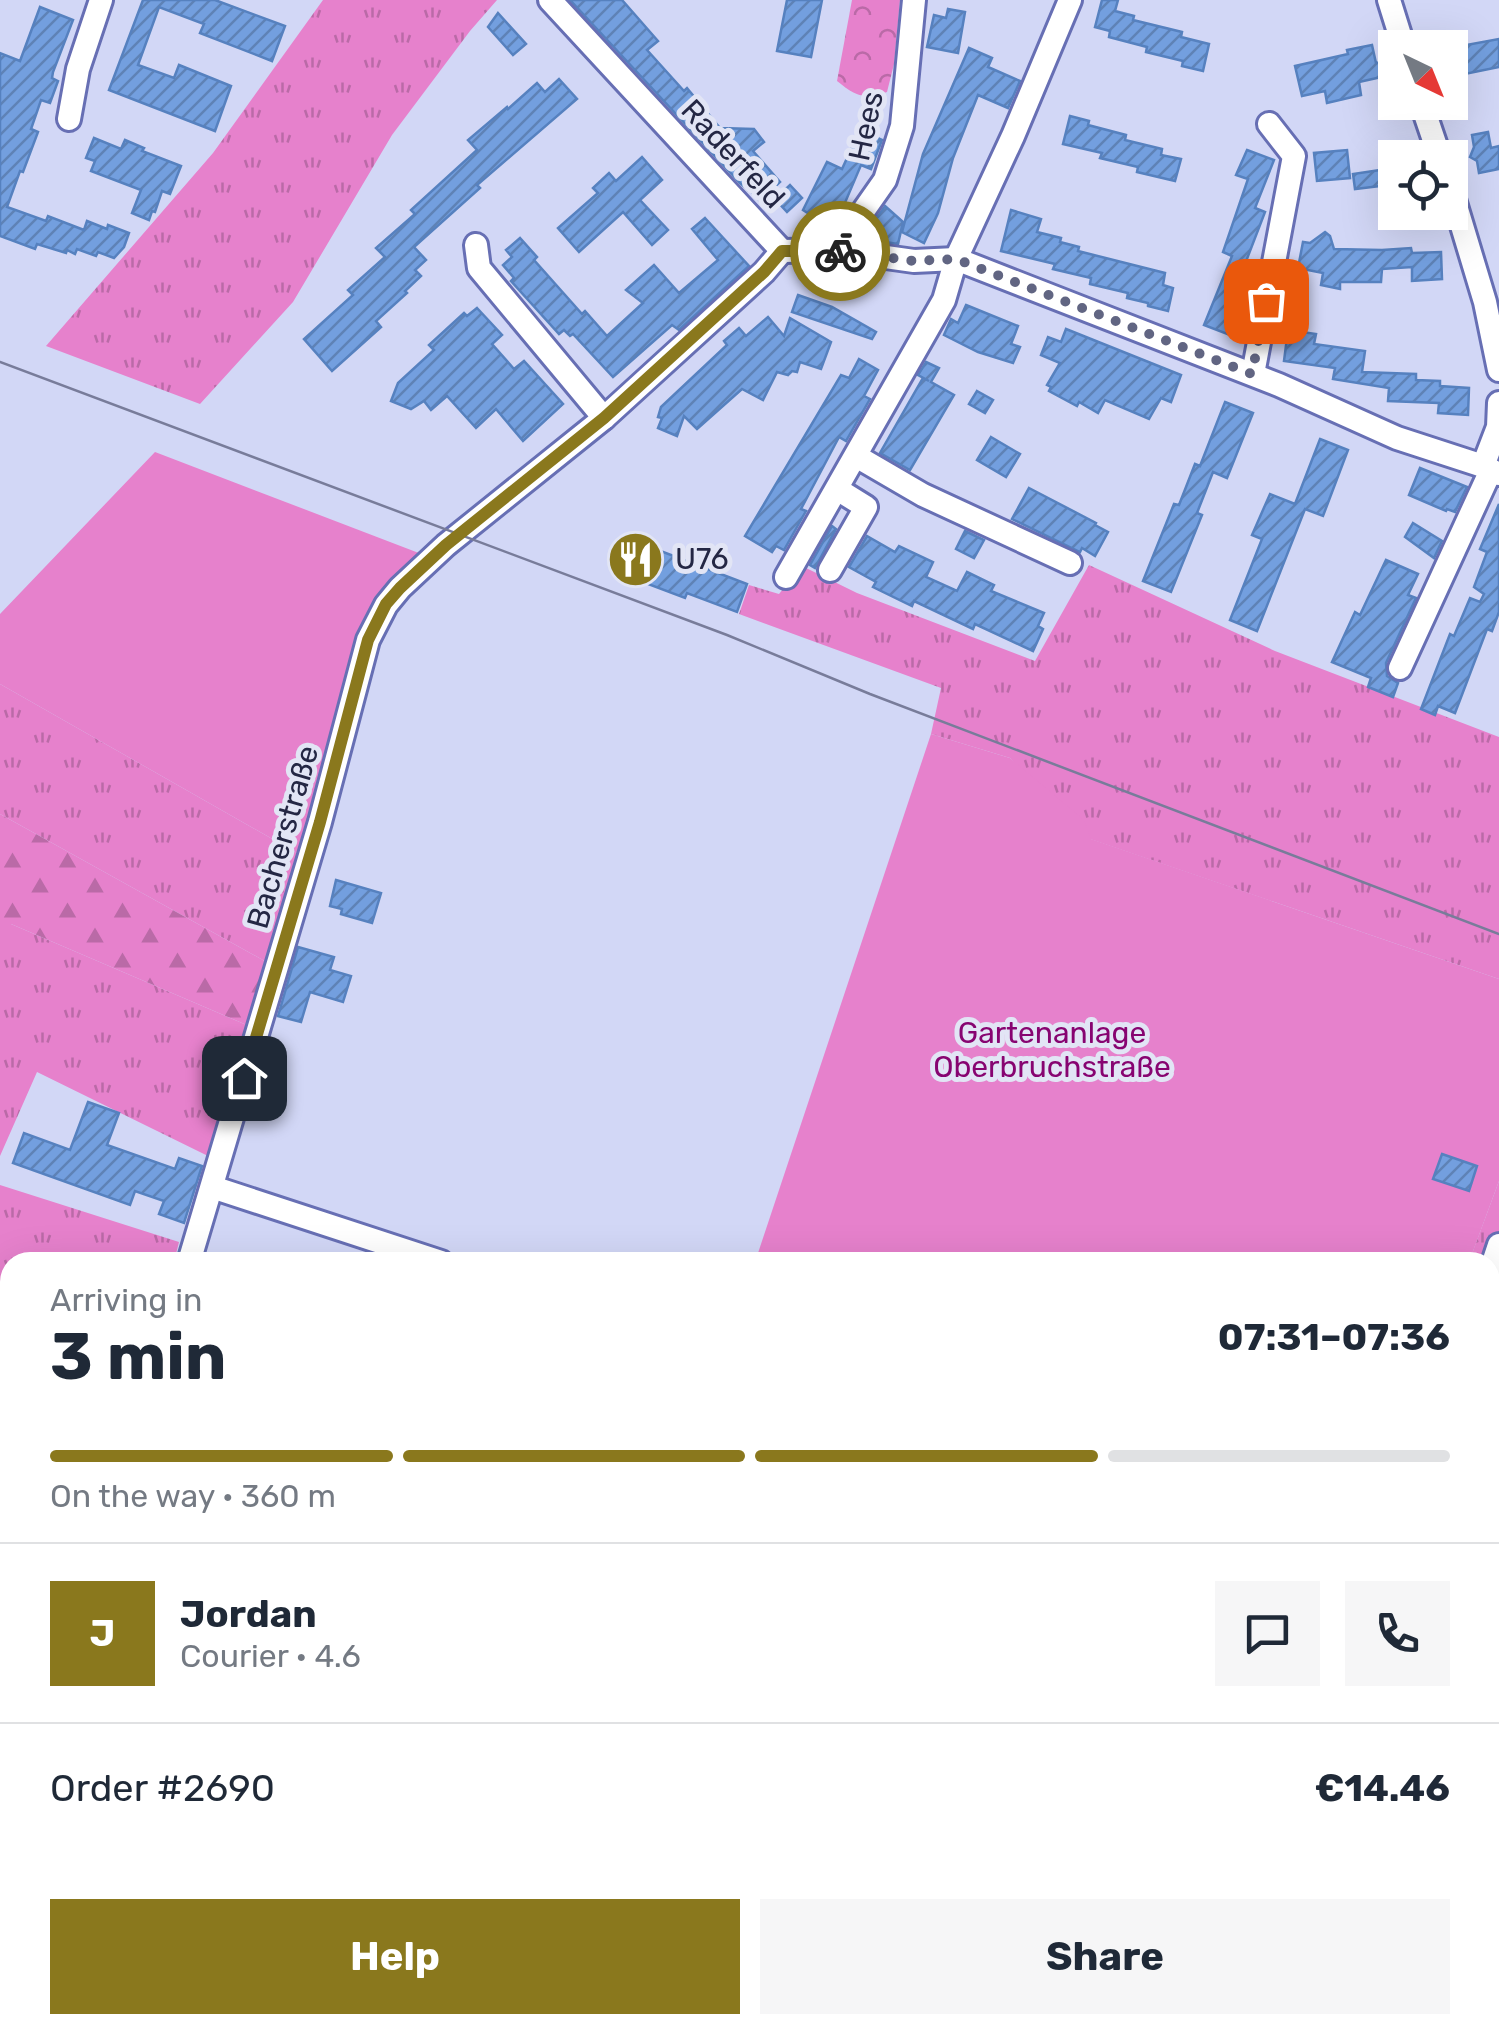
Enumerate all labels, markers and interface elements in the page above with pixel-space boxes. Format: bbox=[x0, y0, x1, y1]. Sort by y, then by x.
north arrow bbox=[1378, 30, 1468, 120]
map controls bbox=[1378, 30, 1468, 230]
street label: Hees bbox=[841, 88, 891, 164]
street label: Raderfeld bbox=[674, 92, 792, 216]
button: locate bbox=[1378, 140, 1468, 230]
courier bbox=[790, 201, 890, 301]
icon: bike bbox=[813, 224, 868, 279]
pin bbox=[1224, 259, 1309, 344]
icon: bag bbox=[1239, 274, 1294, 329]
restaurant icon: U76 bbox=[606, 529, 666, 589]
place label: U76 bbox=[675, 541, 729, 577]
street label: Bacherstraße bbox=[240, 741, 326, 933]
park label: Gartenanlage Oberbruchstraße bbox=[933, 1015, 1171, 1085]
pin bbox=[202, 1036, 287, 1121]
icon: home bbox=[217, 1051, 272, 1106]
text: Arriving in bbox=[50, 1281, 202, 1319]
text: 07:31–07:36 bbox=[1218, 1314, 1450, 1360]
text: 3 min bbox=[50, 1318, 227, 1395]
text: On the way · 360 m bbox=[50, 1477, 336, 1515]
button: chat bbox=[1215, 1581, 1320, 1686]
button: phone bbox=[1345, 1581, 1450, 1686]
text: Jordan bbox=[180, 1591, 317, 1637]
text: J bbox=[90, 1610, 115, 1656]
text: Courier · 4.6 bbox=[180, 1637, 361, 1675]
text: Order #2690 bbox=[50, 1765, 275, 1811]
text: €14.46 bbox=[1314, 1765, 1450, 1811]
button: Help bbox=[50, 1899, 740, 2014]
button: Share bbox=[760, 1899, 1450, 2014]

